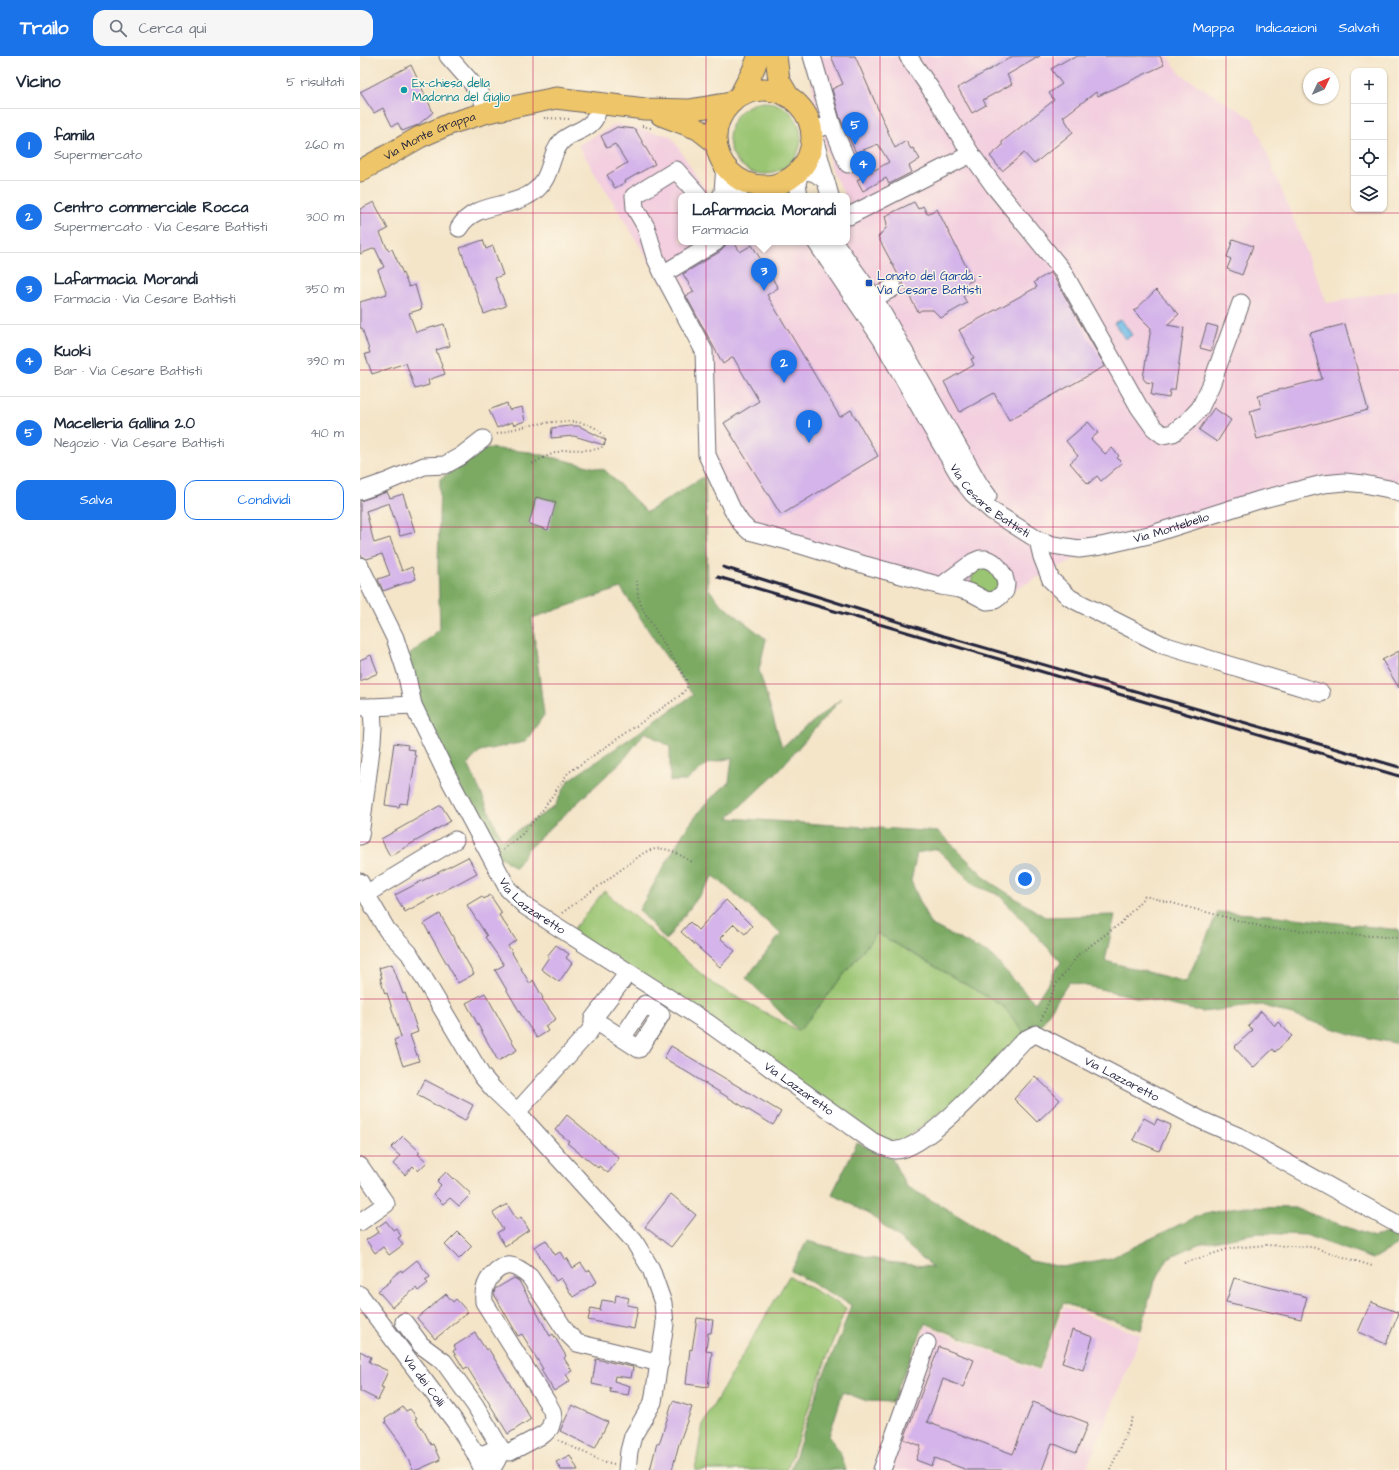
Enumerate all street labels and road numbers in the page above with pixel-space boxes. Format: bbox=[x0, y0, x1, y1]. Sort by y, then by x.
street label: Via Monte Grappa bbox=[380, 108, 477, 165]
street label: Via Cesare Battisti bbox=[946, 461, 1033, 541]
street label: Via Montebello bbox=[1132, 508, 1211, 547]
street label: Via Lazzaretto bbox=[495, 875, 569, 938]
street label: Via Lazzaretto bbox=[1081, 1052, 1163, 1105]
street label: Via Lazzaretto bbox=[761, 1058, 838, 1120]
street label: Via dei Colli bbox=[399, 1351, 449, 1410]

